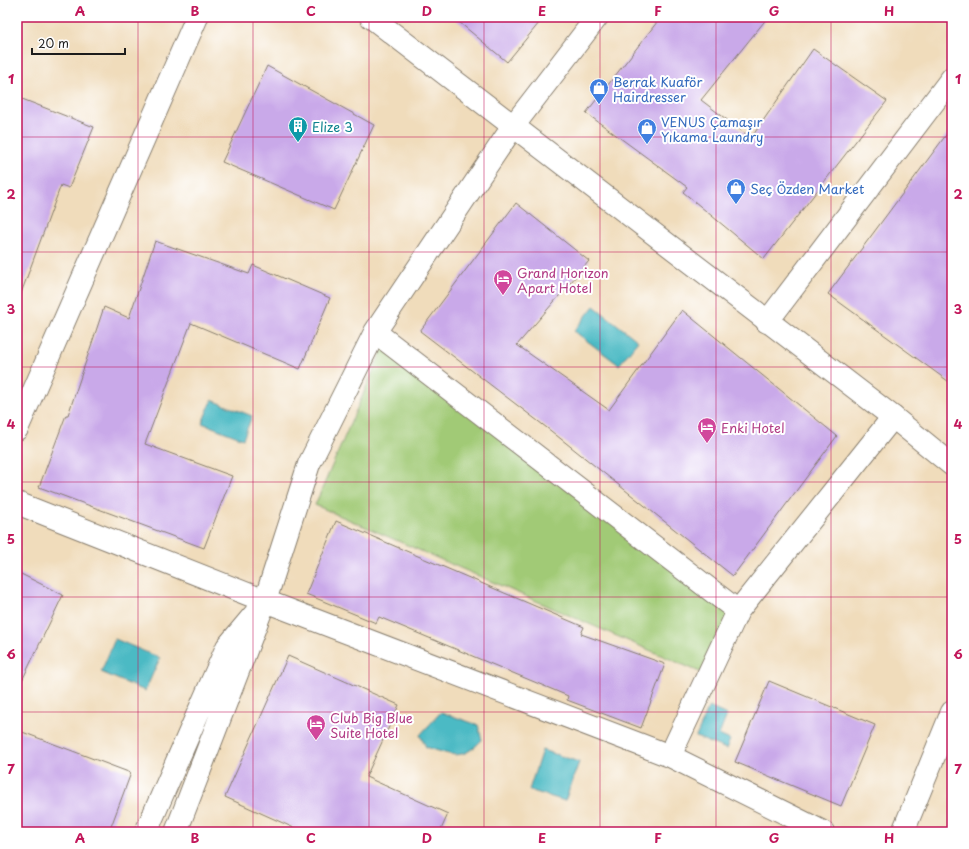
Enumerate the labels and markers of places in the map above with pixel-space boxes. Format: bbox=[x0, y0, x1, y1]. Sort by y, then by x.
place label: Berrak Kuaför Hairdresser bbox=[613, 72, 703, 106]
shop icon: Berrak Kuaför Hairdresser bbox=[588, 77, 610, 105]
place label: VENUS Çamaşır Yıkama Laundry bbox=[661, 112, 764, 146]
building icon: Elize 3 bbox=[287, 115, 309, 143]
place label: Elize 3 bbox=[312, 117, 353, 136]
shop icon: VENUS Çamaşır Yıkama Laundry bbox=[636, 117, 658, 145]
shop icon: Seç Özden Market bbox=[725, 177, 747, 205]
place label: Seç Özden Market bbox=[750, 179, 864, 198]
place label: Grand Horizon Apart Hotel bbox=[517, 263, 609, 297]
hotel icon: Grand Horizon Apart Hotel bbox=[492, 268, 514, 296]
hotel icon: Enki Hotel bbox=[696, 416, 718, 444]
place label: Enki Hotel bbox=[721, 418, 784, 437]
place label: Club Big Blue Suite Hotel bbox=[330, 708, 413, 742]
hotel icon: Club Big Blue Suite Hotel bbox=[305, 713, 327, 741]

